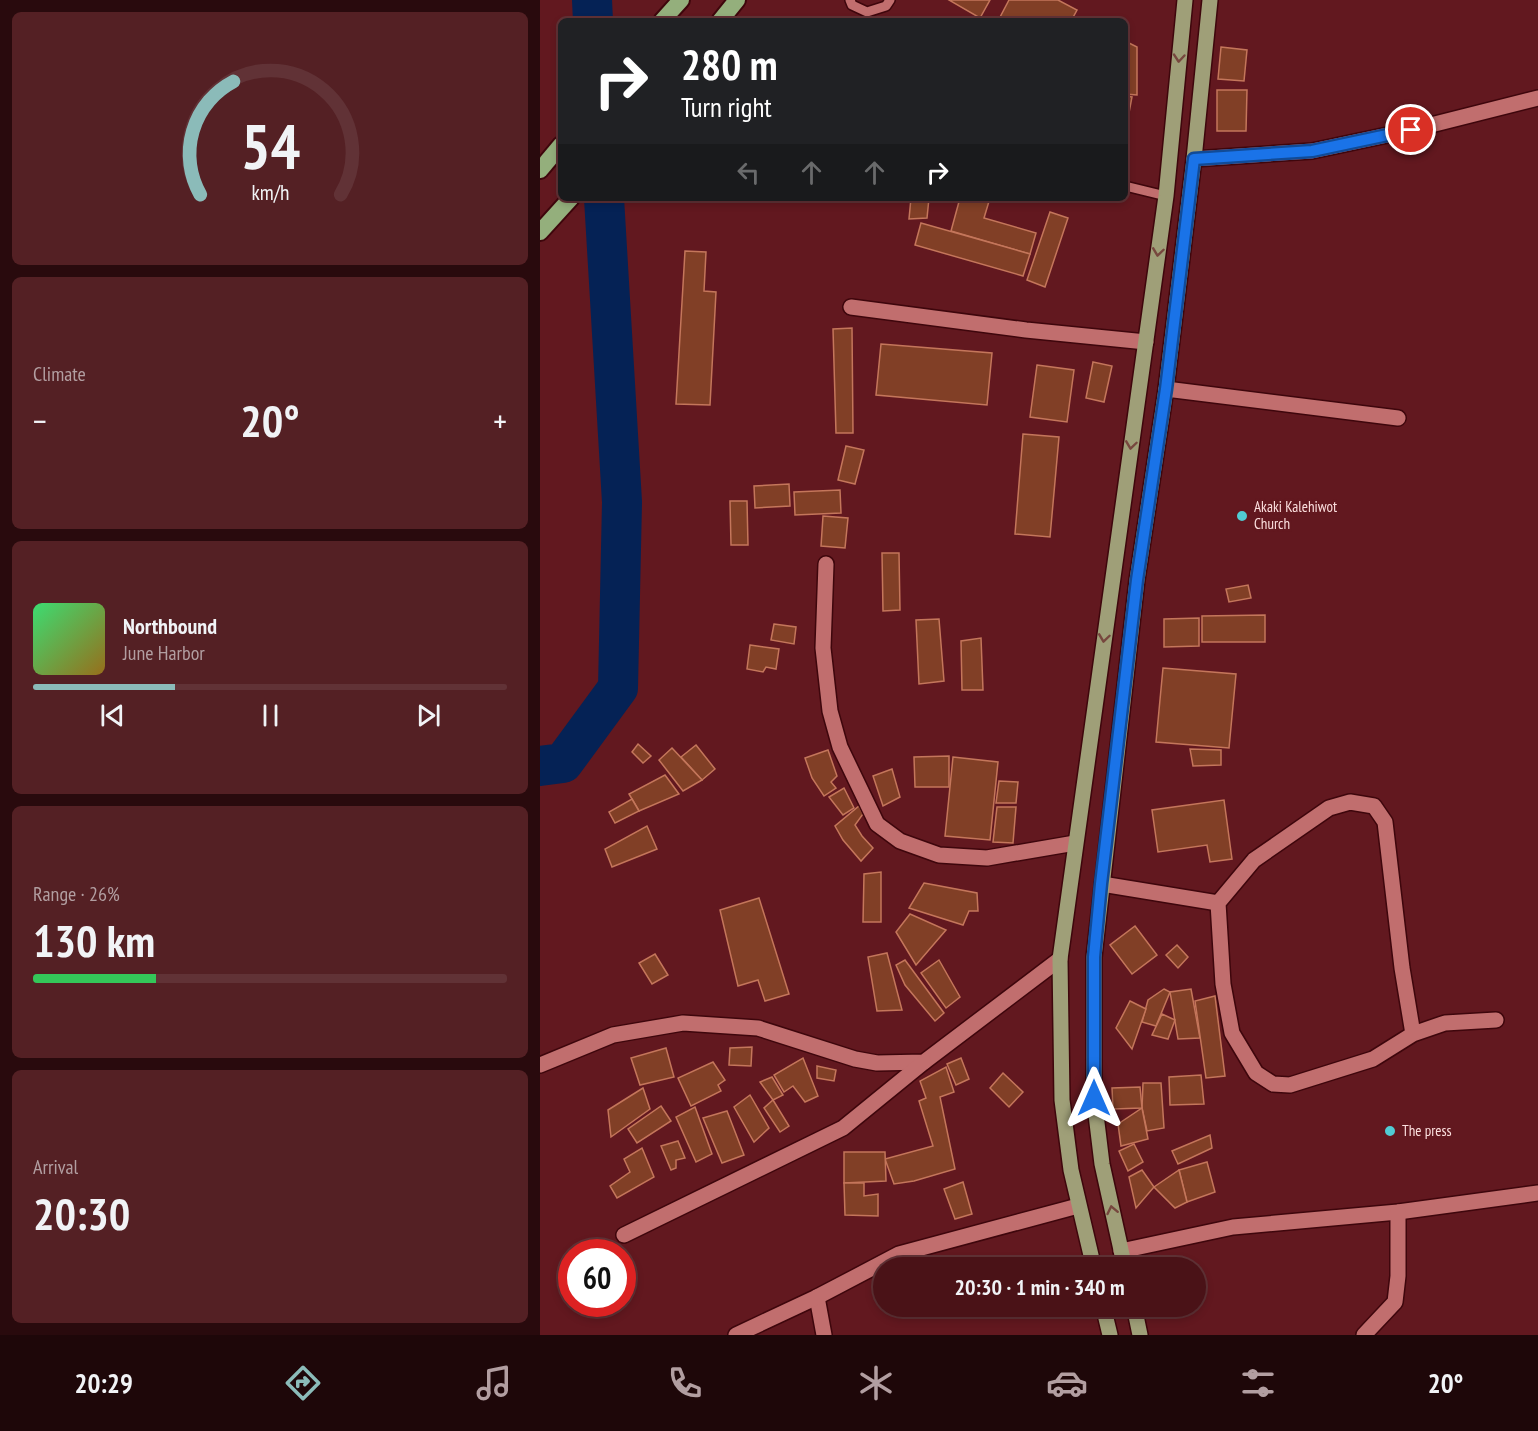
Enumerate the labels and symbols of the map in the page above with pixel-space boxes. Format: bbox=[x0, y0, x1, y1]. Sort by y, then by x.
one-way arrow bbox=[1173, 54, 1186, 63]
pin bbox=[1385, 104, 1436, 155]
one-way arrow bbox=[1153, 247, 1165, 257]
one-way arrow bbox=[1125, 440, 1137, 450]
place label: Akaki Kalehiwot Church bbox=[1254, 497, 1337, 533]
marker: Akaki Kalehiwot Church bbox=[1235, 509, 1249, 523]
one-way arrow bbox=[1098, 634, 1110, 643]
position arrow bbox=[1062, 1066, 1126, 1130]
place label: The press bbox=[1402, 1121, 1452, 1140]
marker: The press bbox=[1383, 1124, 1397, 1138]
one-way arrow bbox=[1106, 1206, 1119, 1216]
speed limit sign: 60 bbox=[558, 1239, 636, 1317]

